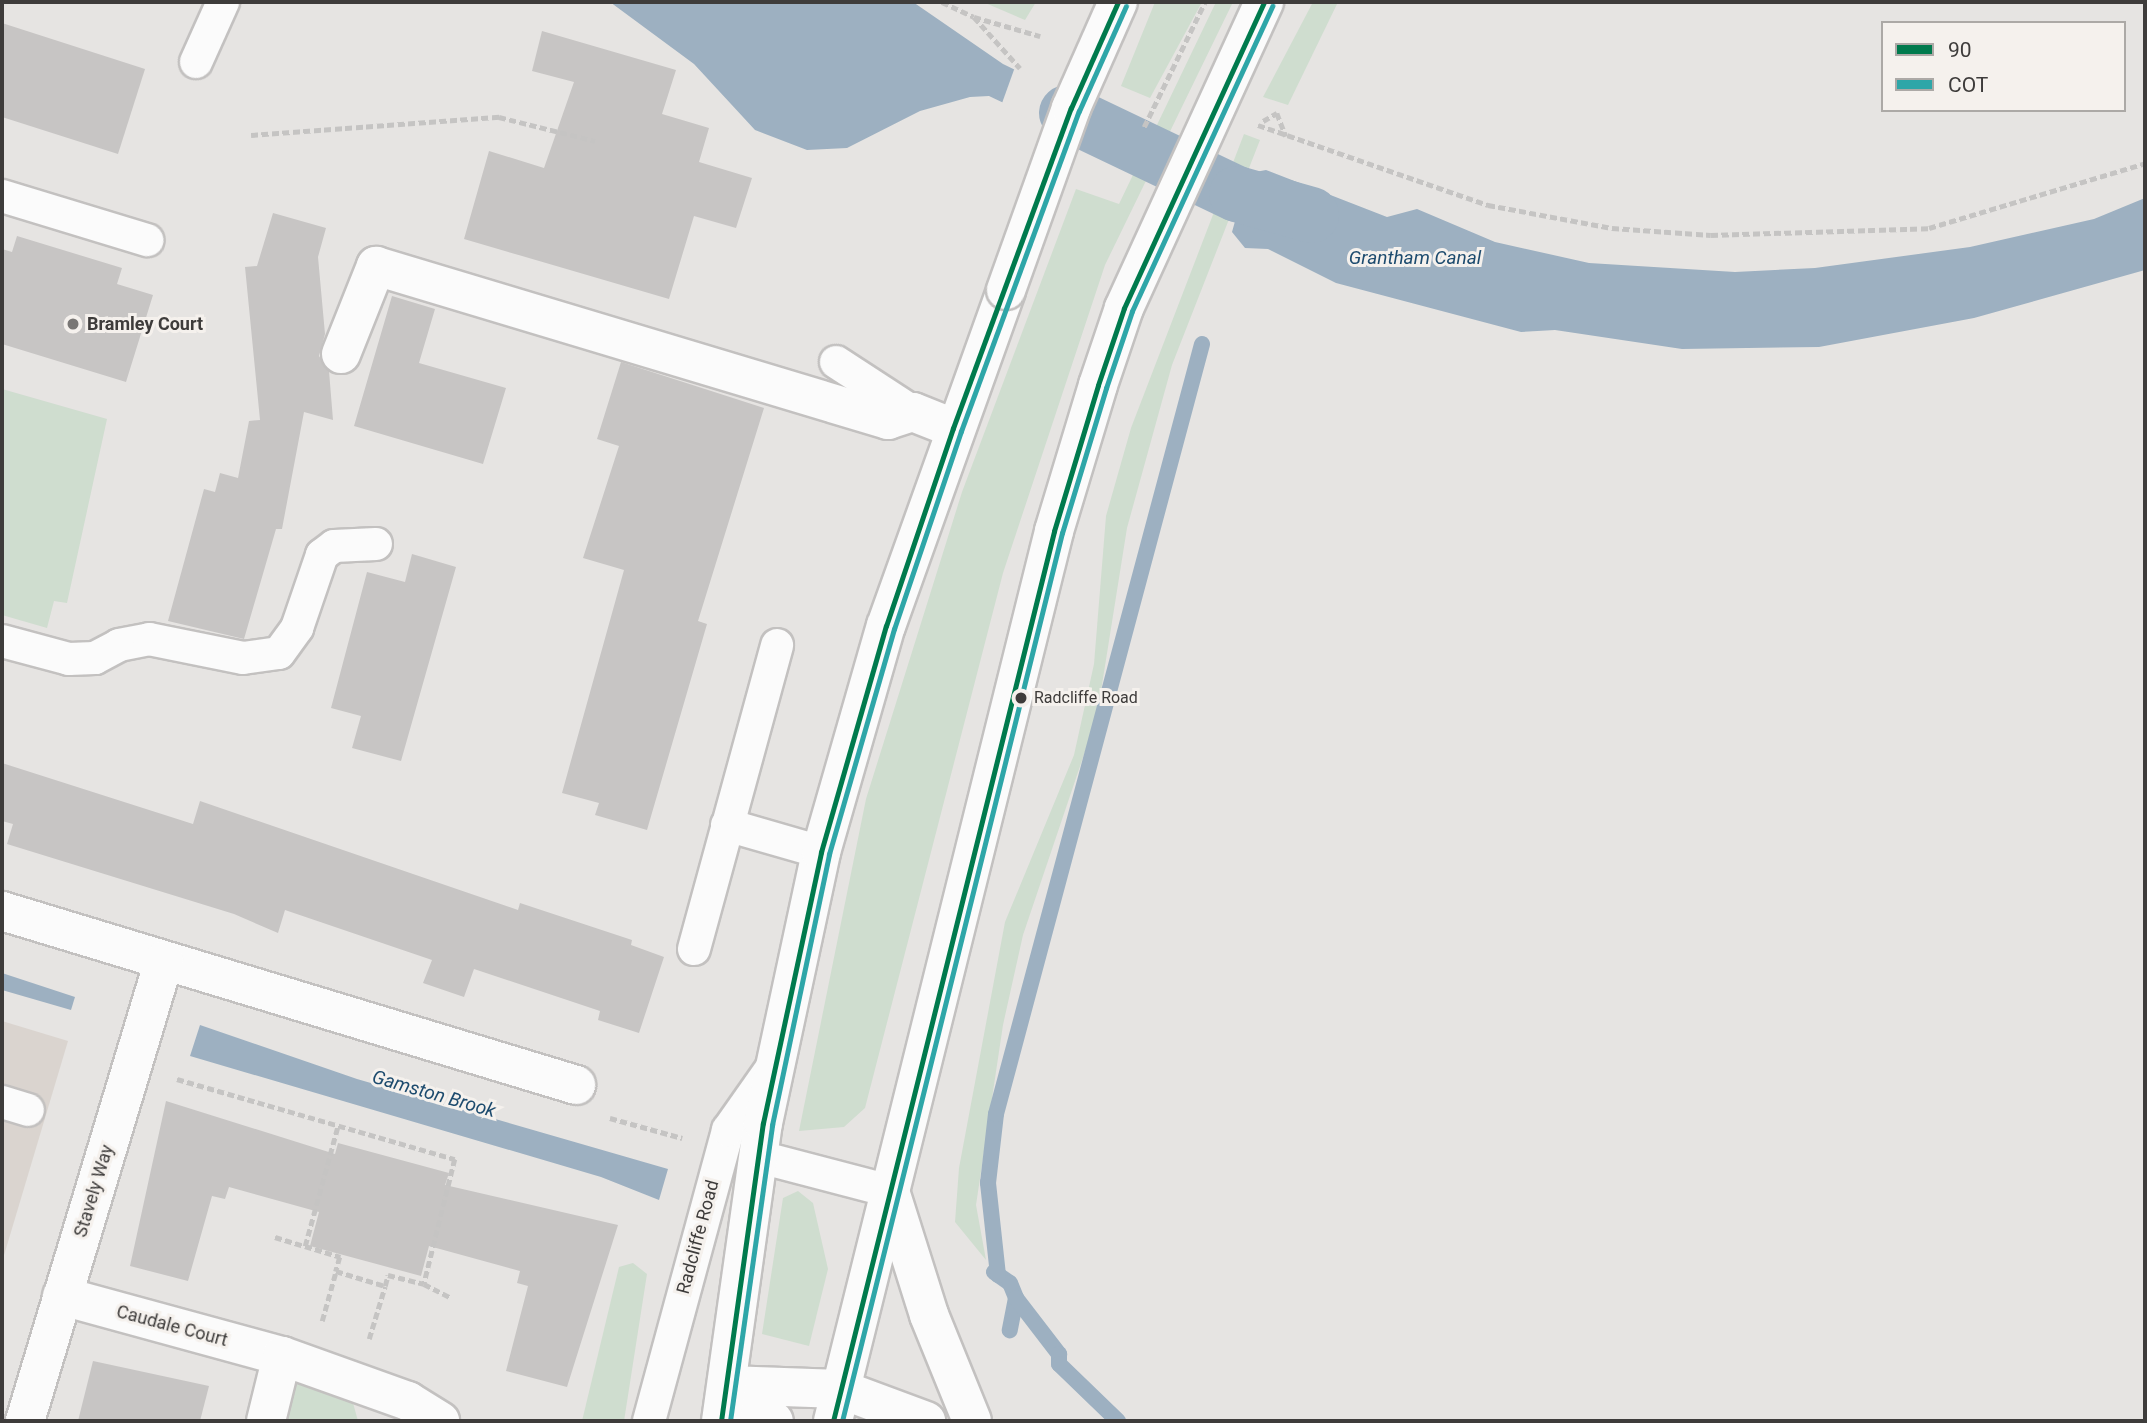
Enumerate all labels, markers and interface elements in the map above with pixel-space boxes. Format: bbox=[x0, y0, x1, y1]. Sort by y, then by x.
legend bbox=[1881, 21, 2126, 112]
text: 90 bbox=[1948, 38, 1972, 62]
text: COT bbox=[1948, 73, 1988, 97]
water label: Grantham Canal bbox=[1349, 247, 1481, 269]
place label: Bramley Court bbox=[87, 313, 203, 335]
marker: Bramley Court bbox=[65, 316, 81, 332]
place label: Radcliffe Road bbox=[1034, 688, 1138, 708]
marker: Radcliffe Road bbox=[1014, 691, 1028, 705]
water label: Gamston Brook bbox=[370, 1065, 498, 1123]
street label: Stavely Way bbox=[70, 1142, 118, 1240]
street label: Radcliffe Road bbox=[672, 1178, 724, 1296]
street label: Caudale Court bbox=[114, 1301, 230, 1351]

